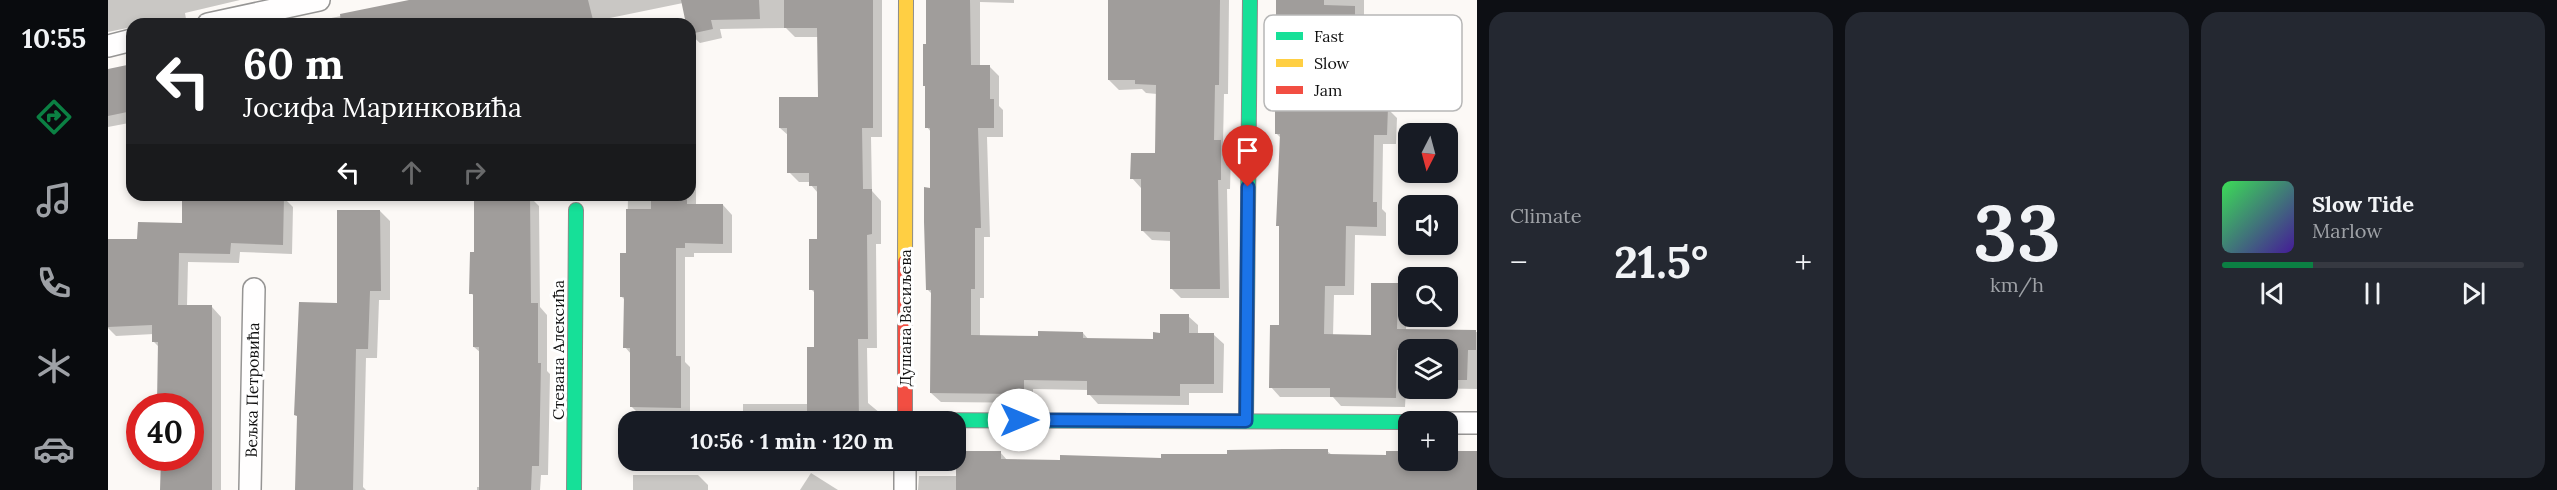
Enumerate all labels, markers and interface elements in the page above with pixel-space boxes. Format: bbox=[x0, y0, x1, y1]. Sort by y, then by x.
legend bbox=[1264, 15, 1462, 111]
text: 10:55 bbox=[22, 21, 86, 55]
text: Fast bbox=[1314, 26, 1345, 46]
text: 60 m bbox=[243, 37, 344, 91]
icon: left bbox=[144, 42, 222, 120]
text: Slow bbox=[1314, 53, 1350, 73]
text: Jam bbox=[1313, 80, 1342, 100]
text: Јосифа Маринковића bbox=[243, 90, 522, 124]
icon: directions bbox=[33, 96, 75, 138]
north arrow bbox=[1398, 123, 1458, 183]
map controls bbox=[1398, 123, 1458, 471]
pin bbox=[1222, 125, 1273, 187]
icon: arrive bbox=[1231, 134, 1264, 167]
icon: left bbox=[332, 156, 365, 189]
icon: ahead bbox=[395, 156, 428, 189]
icon: right bbox=[458, 156, 491, 189]
icon: music bbox=[33, 179, 75, 221]
text: 33 bbox=[1973, 183, 2061, 282]
text: Slow Tide bbox=[2312, 190, 2414, 218]
button: sound bbox=[1398, 195, 1458, 255]
text: Climate bbox=[1510, 203, 1582, 228]
text: Marlow bbox=[2312, 218, 2382, 243]
text: 21.5° bbox=[1614, 233, 1708, 290]
text: − bbox=[1510, 241, 1528, 283]
text: + bbox=[1794, 241, 1812, 283]
street label: Душана Васиљева bbox=[895, 249, 915, 387]
icon: phone bbox=[33, 262, 75, 304]
button: search bbox=[1398, 267, 1458, 327]
text: km/h bbox=[1990, 272, 2044, 297]
icon: previous bbox=[2256, 277, 2289, 310]
icon: pause bbox=[2356, 277, 2389, 310]
icon: next bbox=[2457, 277, 2490, 310]
street label: Стевана Алексића bbox=[548, 280, 568, 420]
street label: Вељка Петровића bbox=[241, 322, 263, 458]
button: layers bbox=[1398, 339, 1458, 399]
icon: climate bbox=[33, 345, 75, 387]
position arrow bbox=[987, 388, 1051, 452]
speed limit sign: 40 bbox=[126, 393, 204, 471]
button: + bbox=[1398, 411, 1458, 471]
text: 10:56 · 1 min · 120 m bbox=[691, 427, 893, 455]
icon: car bbox=[33, 428, 75, 470]

